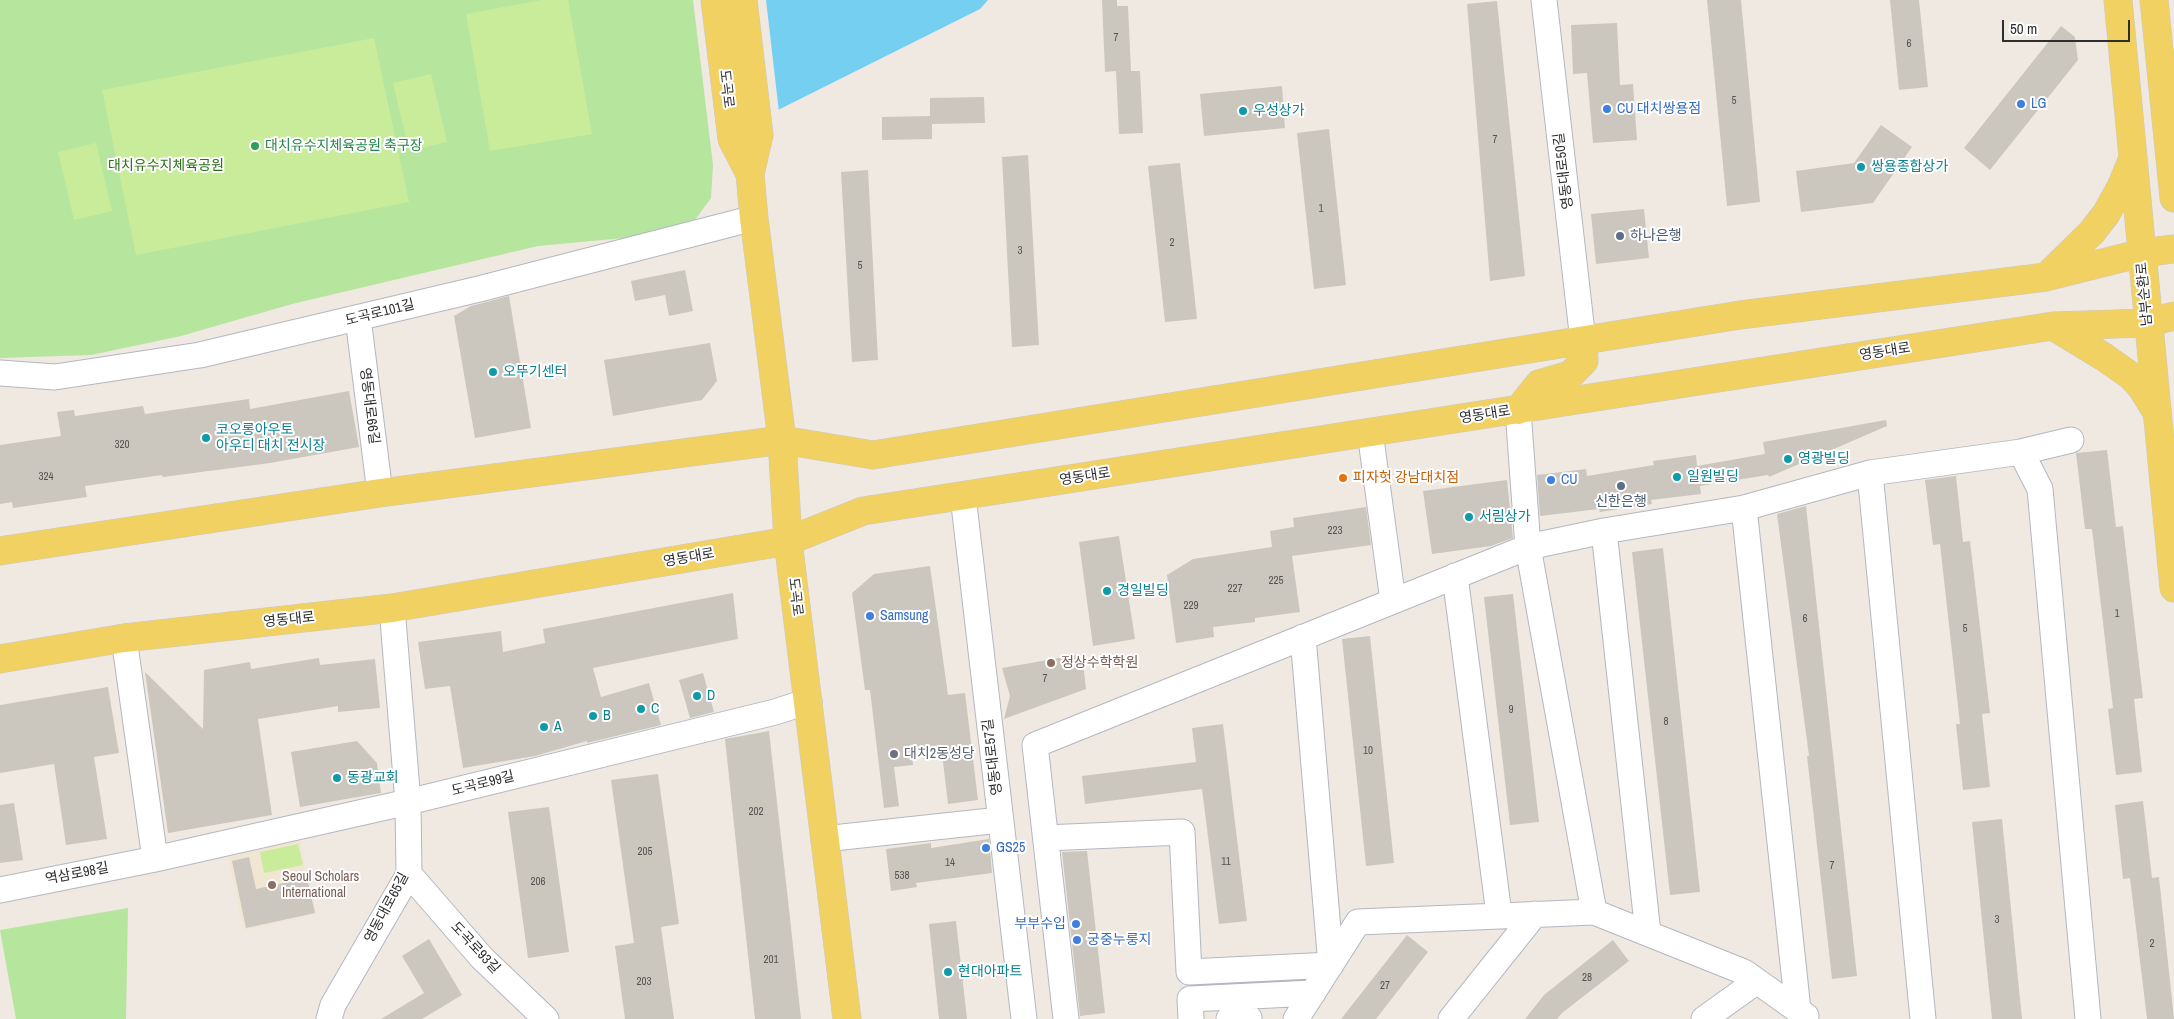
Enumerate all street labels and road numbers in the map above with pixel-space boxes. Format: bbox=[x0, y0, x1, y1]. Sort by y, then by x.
street label: 도곡로 bbox=[715, 69, 737, 109]
street label: 영동대로50길 bbox=[1551, 132, 1577, 210]
street label: 남부순환로 bbox=[2134, 261, 2156, 327]
street label: 도곡로101길 bbox=[344, 296, 416, 330]
street label: 영동대로 bbox=[1858, 340, 1912, 364]
street label: 영동대로66길 bbox=[356, 367, 382, 445]
street label: 영동대로 bbox=[1458, 403, 1512, 427]
street label: 영동대로 bbox=[1058, 465, 1112, 489]
street label: 영동대로 bbox=[662, 545, 716, 571]
street label: 도곡로 bbox=[784, 577, 806, 617]
street label: 영동대로 bbox=[263, 609, 315, 631]
street label: 영동대로57길 bbox=[980, 718, 1006, 796]
street label: 도곡로99길 bbox=[450, 768, 516, 800]
street label: 역삼로98길 bbox=[44, 860, 110, 888]
street label: 영동대로65길 bbox=[361, 870, 413, 946]
street label: 도곡로93길 bbox=[447, 919, 503, 977]

